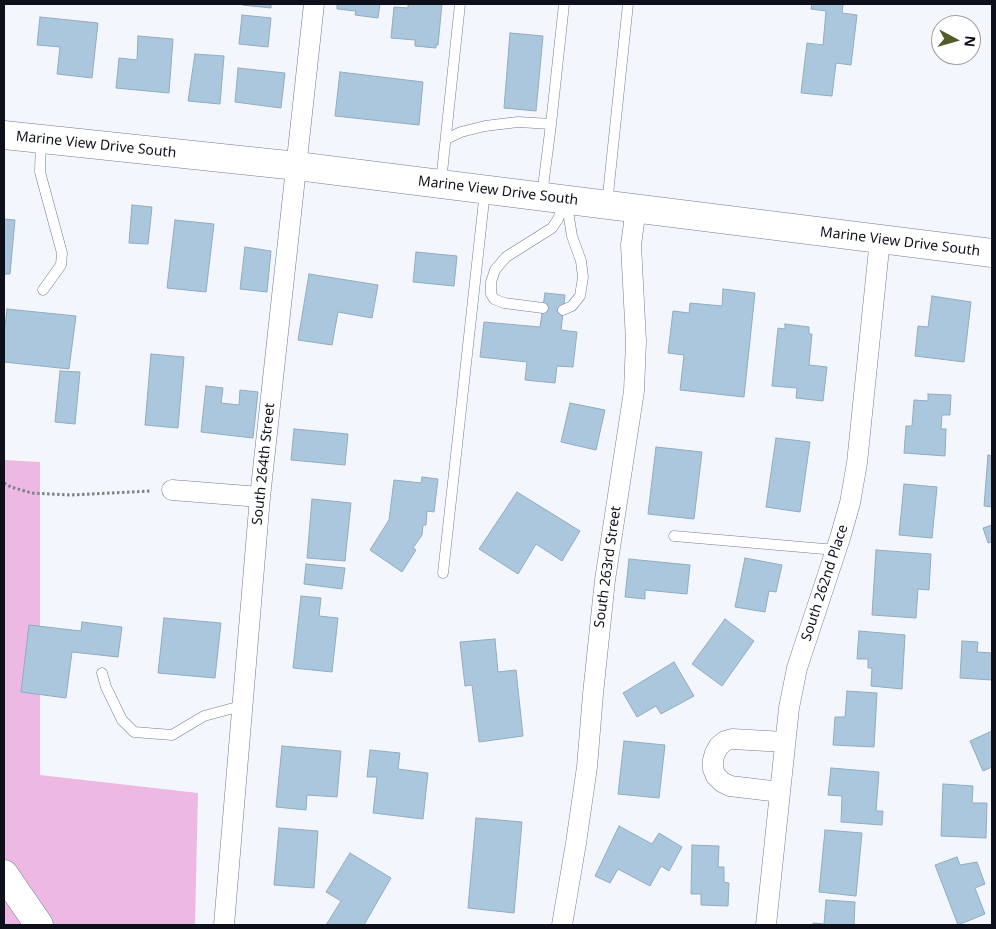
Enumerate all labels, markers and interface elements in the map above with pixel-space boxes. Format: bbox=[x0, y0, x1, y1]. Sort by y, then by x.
north arrow bbox=[931, 15, 981, 65]
text: N bbox=[960, 35, 980, 48]
street label: Marine View Drive South bbox=[15, 128, 177, 162]
street label: Marine View Drive South bbox=[417, 173, 579, 209]
street label: Marine View Drive South bbox=[819, 224, 981, 260]
street label: South 264th Street bbox=[249, 402, 279, 526]
street label: South 263rd Street bbox=[591, 505, 625, 629]
street label: South 262nd Place bbox=[798, 523, 852, 643]

